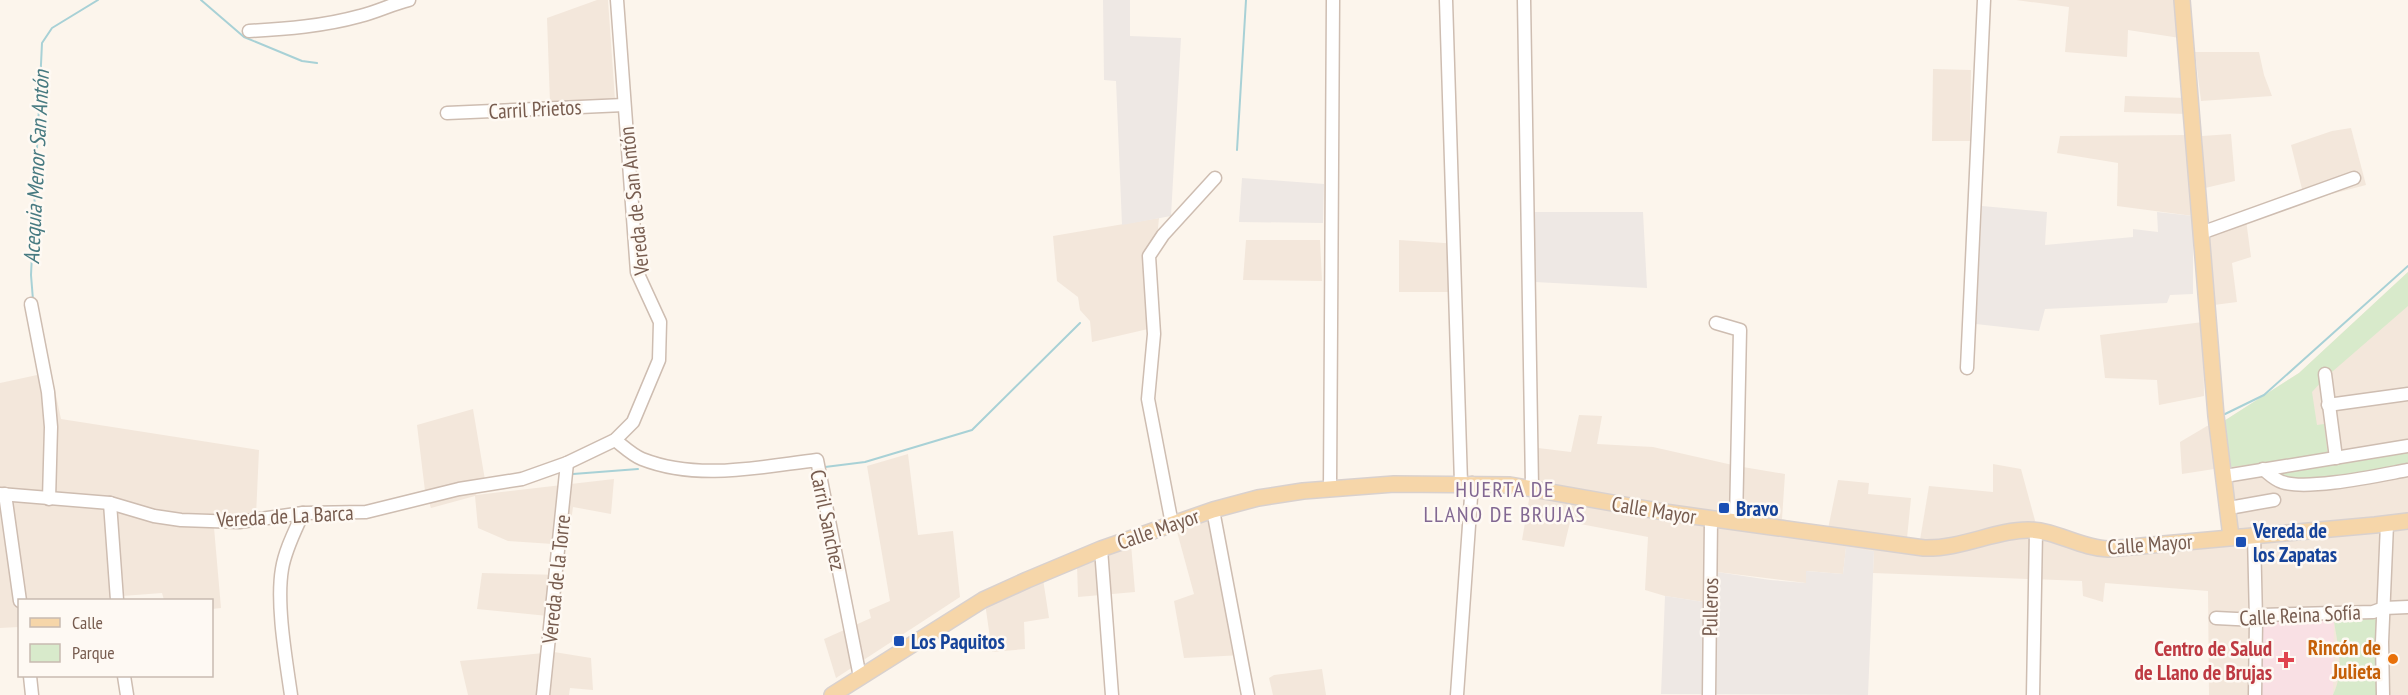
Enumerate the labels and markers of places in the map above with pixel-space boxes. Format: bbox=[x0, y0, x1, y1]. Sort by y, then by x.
place label: Bravo bbox=[1736, 495, 1779, 522]
marker: Bravo bbox=[1717, 501, 1731, 515]
place label: Vereda de los Zapatas bbox=[2252, 517, 2337, 568]
marker: Vereda de los Zapatas bbox=[2234, 535, 2248, 549]
place label: Los Paquitos bbox=[911, 628, 1005, 655]
marker: Los Paquitos bbox=[892, 634, 906, 648]
place label: Rincón de Julieta bbox=[2308, 634, 2381, 685]
place label: Centro de Salud de Llano de Brujas bbox=[2134, 635, 2272, 686]
marker: Centro de Salud de Llano de Brujas bbox=[2277, 651, 2295, 669]
marker: Rincón de Julieta bbox=[2386, 652, 2400, 666]

